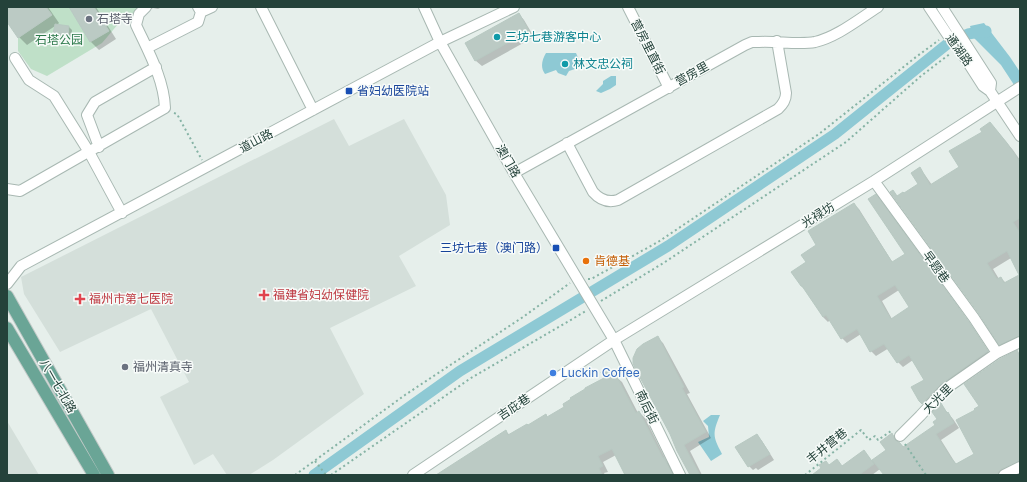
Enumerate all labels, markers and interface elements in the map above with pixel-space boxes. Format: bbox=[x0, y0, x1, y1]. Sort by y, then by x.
place label: 石塔寺 bbox=[97, 11, 133, 26]
marker: 石塔寺 bbox=[84, 14, 94, 24]
street label: 营房里直街 bbox=[628, 17, 669, 77]
place label: 三坊七巷游客中心 bbox=[505, 29, 601, 44]
street label: 通湖路 bbox=[943, 31, 976, 69]
park label: 石塔公园 bbox=[35, 32, 83, 47]
marker: 三坊七巷游客中心 bbox=[492, 32, 502, 42]
place label: 林文忠公祠 bbox=[573, 56, 633, 71]
street label: 营房里 bbox=[672, 58, 711, 89]
marker: 林文忠公祠 bbox=[560, 59, 570, 69]
place label: 省妇幼医院站 bbox=[357, 83, 429, 98]
marker: 省妇幼医院站 bbox=[344, 86, 354, 96]
street label: 道山路 bbox=[236, 125, 275, 156]
street label: 澳门路 bbox=[493, 141, 524, 180]
street label: 光禄坊 bbox=[798, 199, 837, 230]
place label: 三坊七巷（澳门路） bbox=[440, 240, 548, 255]
marker: 三坊七巷（澳门路） bbox=[551, 243, 561, 253]
street label: 早题巷 bbox=[920, 248, 953, 286]
place label: 肯德基 bbox=[594, 253, 630, 268]
marker: 肯德基 bbox=[581, 256, 591, 266]
place label: 福建省妇幼保健院 bbox=[273, 287, 369, 302]
marker: 福建省妇幼保健院 bbox=[258, 289, 270, 301]
place label: 福州市第七医院 bbox=[89, 291, 173, 306]
marker: 福州市第七医院 bbox=[74, 293, 86, 305]
street label: 八一七北路 bbox=[37, 356, 80, 415]
place label: 福州清真寺 bbox=[133, 359, 193, 374]
marker: 福州清真寺 bbox=[120, 362, 130, 372]
place label: Luckin Coffee bbox=[561, 365, 640, 380]
marker: Luckin Coffee bbox=[548, 368, 558, 378]
street label: 大光里 bbox=[920, 381, 956, 417]
street label: 南后街 bbox=[633, 387, 662, 426]
street label: 吉庇巷 bbox=[495, 390, 533, 423]
street label: 丰井营巷 bbox=[803, 425, 850, 467]

